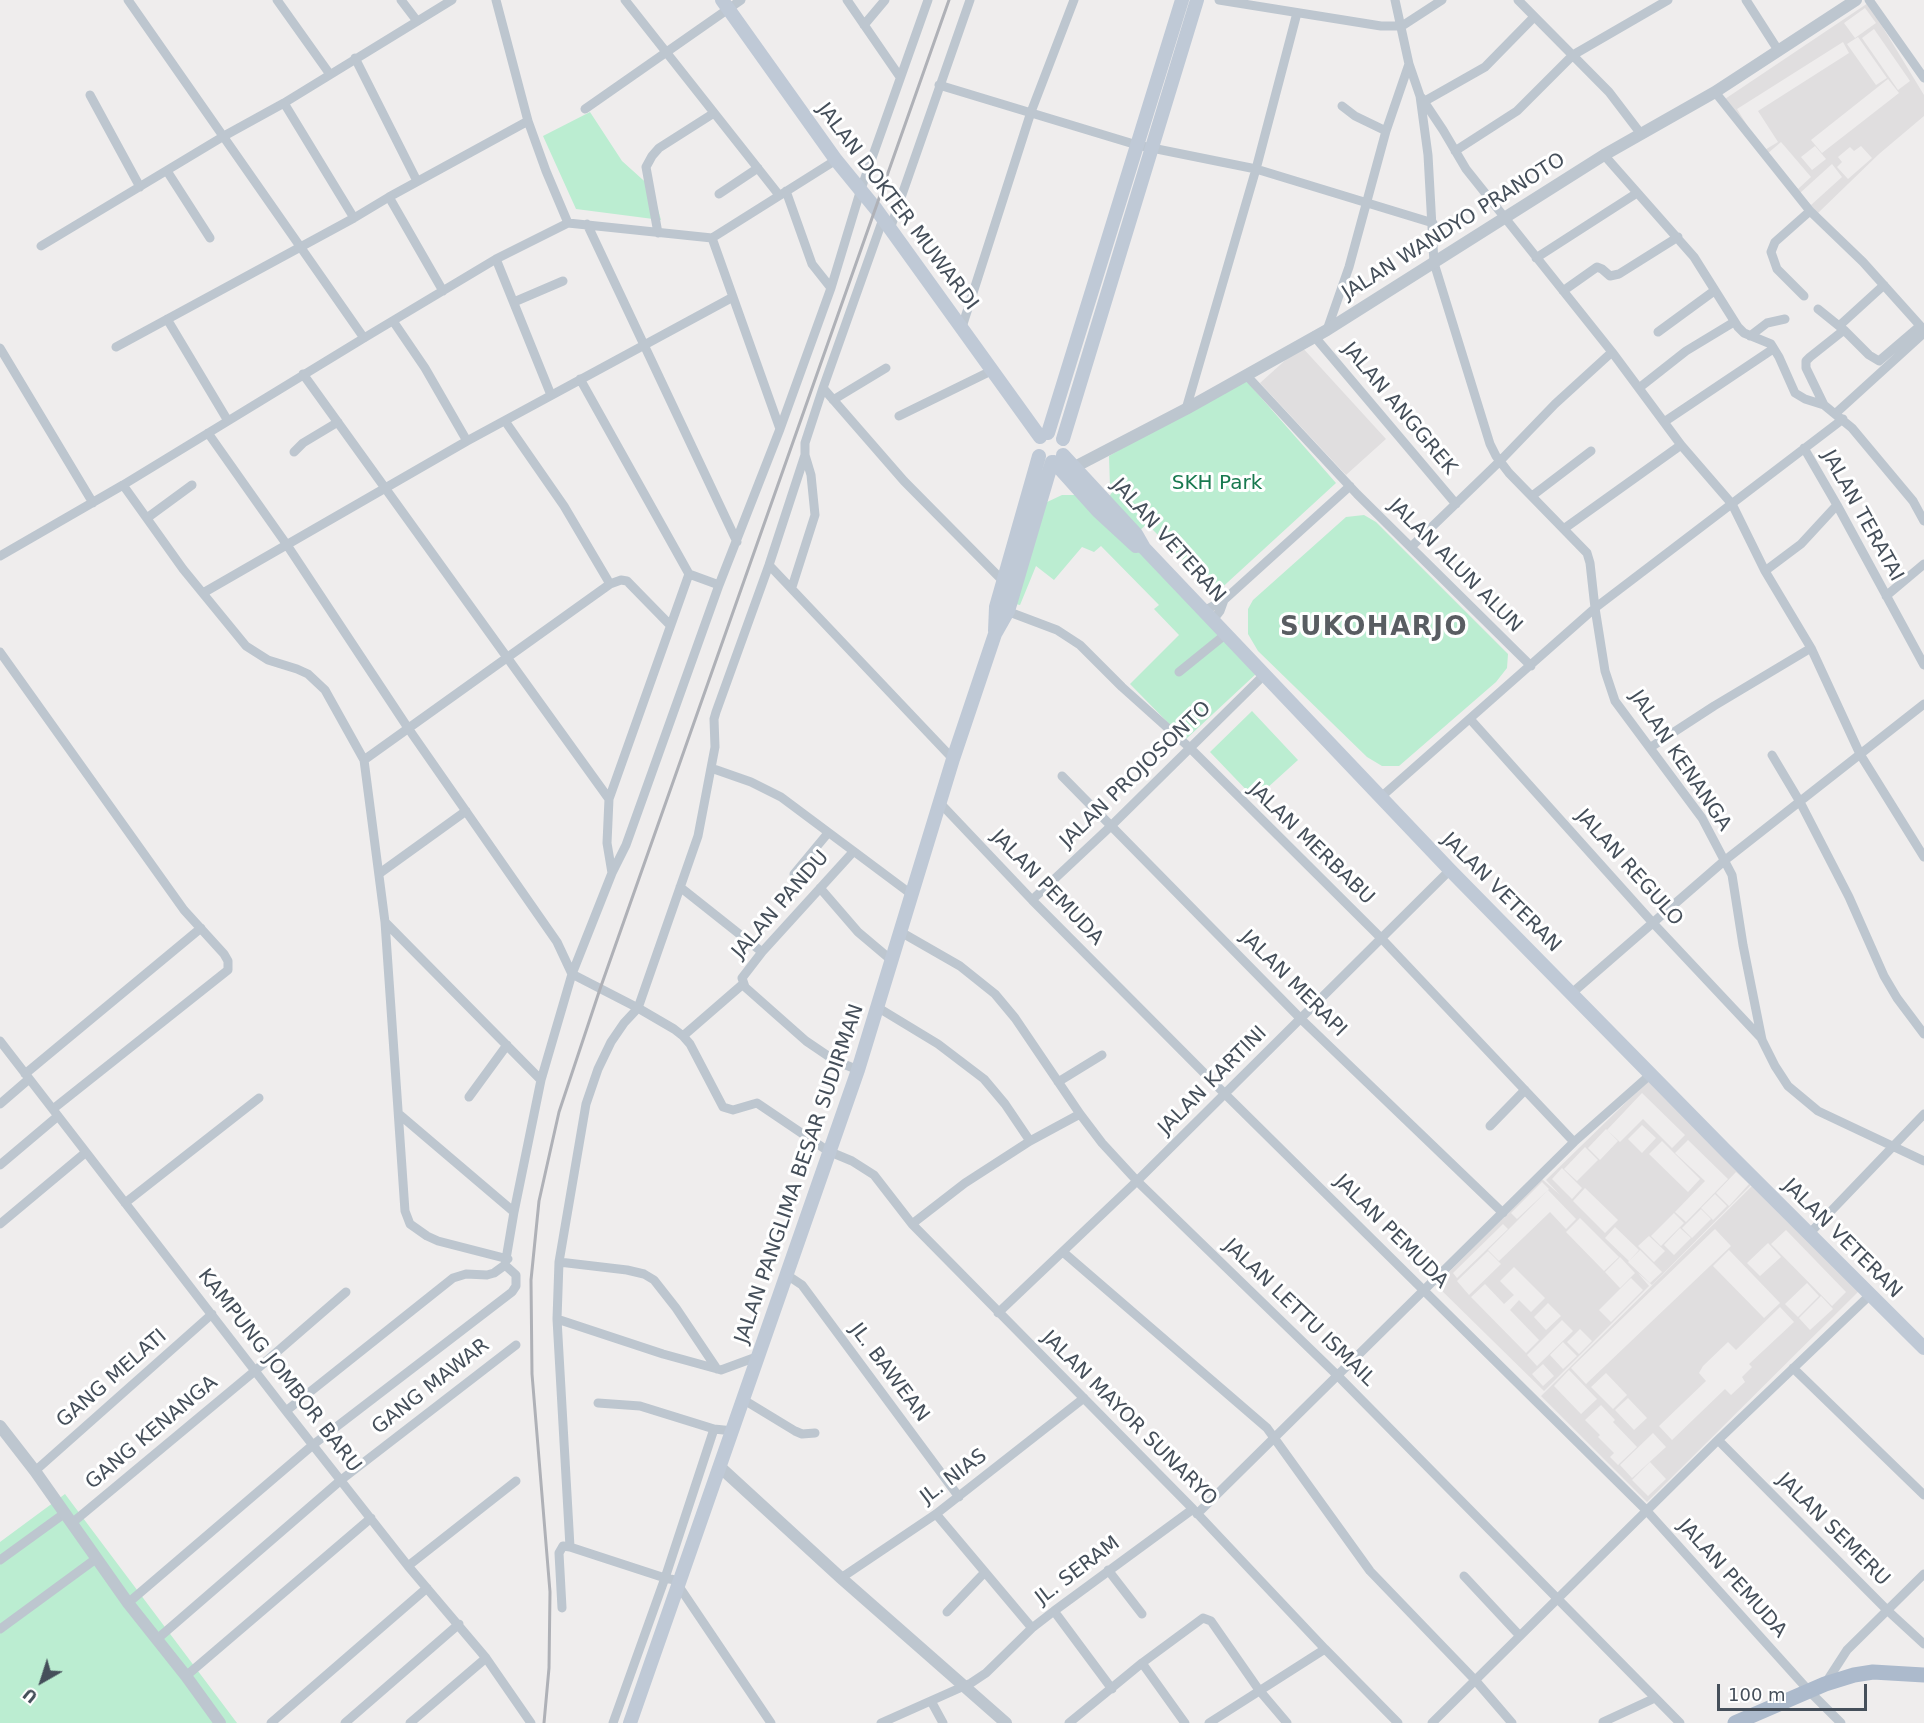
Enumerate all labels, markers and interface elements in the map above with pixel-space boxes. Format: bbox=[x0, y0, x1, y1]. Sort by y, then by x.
street label: JALAN DOKTER MUWARDI bbox=[811, 99, 983, 315]
street label: JALAN WANDYO PRANOTO bbox=[1338, 148, 1570, 306]
street label: JALAN ANGGREK bbox=[1337, 338, 1461, 480]
street label: JALAN TERATAI bbox=[1816, 446, 1908, 586]
park label: SKH Park bbox=[1172, 472, 1262, 496]
street label: JALAN VETERAN bbox=[1106, 474, 1230, 608]
street label: JALAN ALUN ALUN bbox=[1383, 494, 1527, 638]
district label: SUKOHARJO bbox=[1280, 612, 1468, 644]
street label: JALAN KENANGA bbox=[1624, 686, 1736, 836]
street label: JALAN PROJOSONTO bbox=[1056, 697, 1216, 853]
street label: JALAN MERBABU bbox=[1243, 778, 1379, 910]
street label: JALAN REGULO bbox=[1570, 805, 1688, 931]
street label: JALAN PEMUDA bbox=[986, 825, 1108, 951]
street label: JALAN VETERAN bbox=[1436, 828, 1566, 958]
street label: JALAN PANDU bbox=[728, 846, 834, 964]
street label: JALAN MERAPI bbox=[1235, 926, 1351, 1042]
street label: JALAN PANGLIMA BESAR SUDIRMAN bbox=[731, 1001, 869, 1347]
street label: JALAN KARTINI bbox=[1154, 1022, 1272, 1140]
street label: JALAN PEMUDA bbox=[1329, 1170, 1453, 1294]
street label: JALAN VETERAN bbox=[1777, 1174, 1907, 1304]
street label: JALAN LETTU ISMAIL bbox=[1218, 1234, 1380, 1392]
street label: KAMPUNG JOMBOR BARU bbox=[192, 1265, 366, 1477]
street label: JL. BAWEAN bbox=[844, 1319, 934, 1427]
street label: GANG MELATI bbox=[52, 1325, 172, 1433]
street label: JALAN MAYOR SUNARYO bbox=[1036, 1326, 1222, 1512]
street label: GANG MAWAR bbox=[368, 1334, 494, 1440]
street label: GANG KENANGA bbox=[81, 1371, 223, 1495]
street label: JL. NIAS bbox=[916, 1444, 992, 1510]
street label: JALAN SEMERU bbox=[1772, 1469, 1894, 1591]
street label: JALAN PEMUDA bbox=[1673, 1515, 1791, 1643]
street label: JL. SERAM bbox=[1031, 1532, 1125, 1610]
north arrow bbox=[12, 1651, 72, 1711]
scale bar bbox=[1720, 1672, 1870, 1710]
text: U bbox=[19, 1684, 41, 1707]
text: 100 m bbox=[1728, 1684, 1786, 1705]

